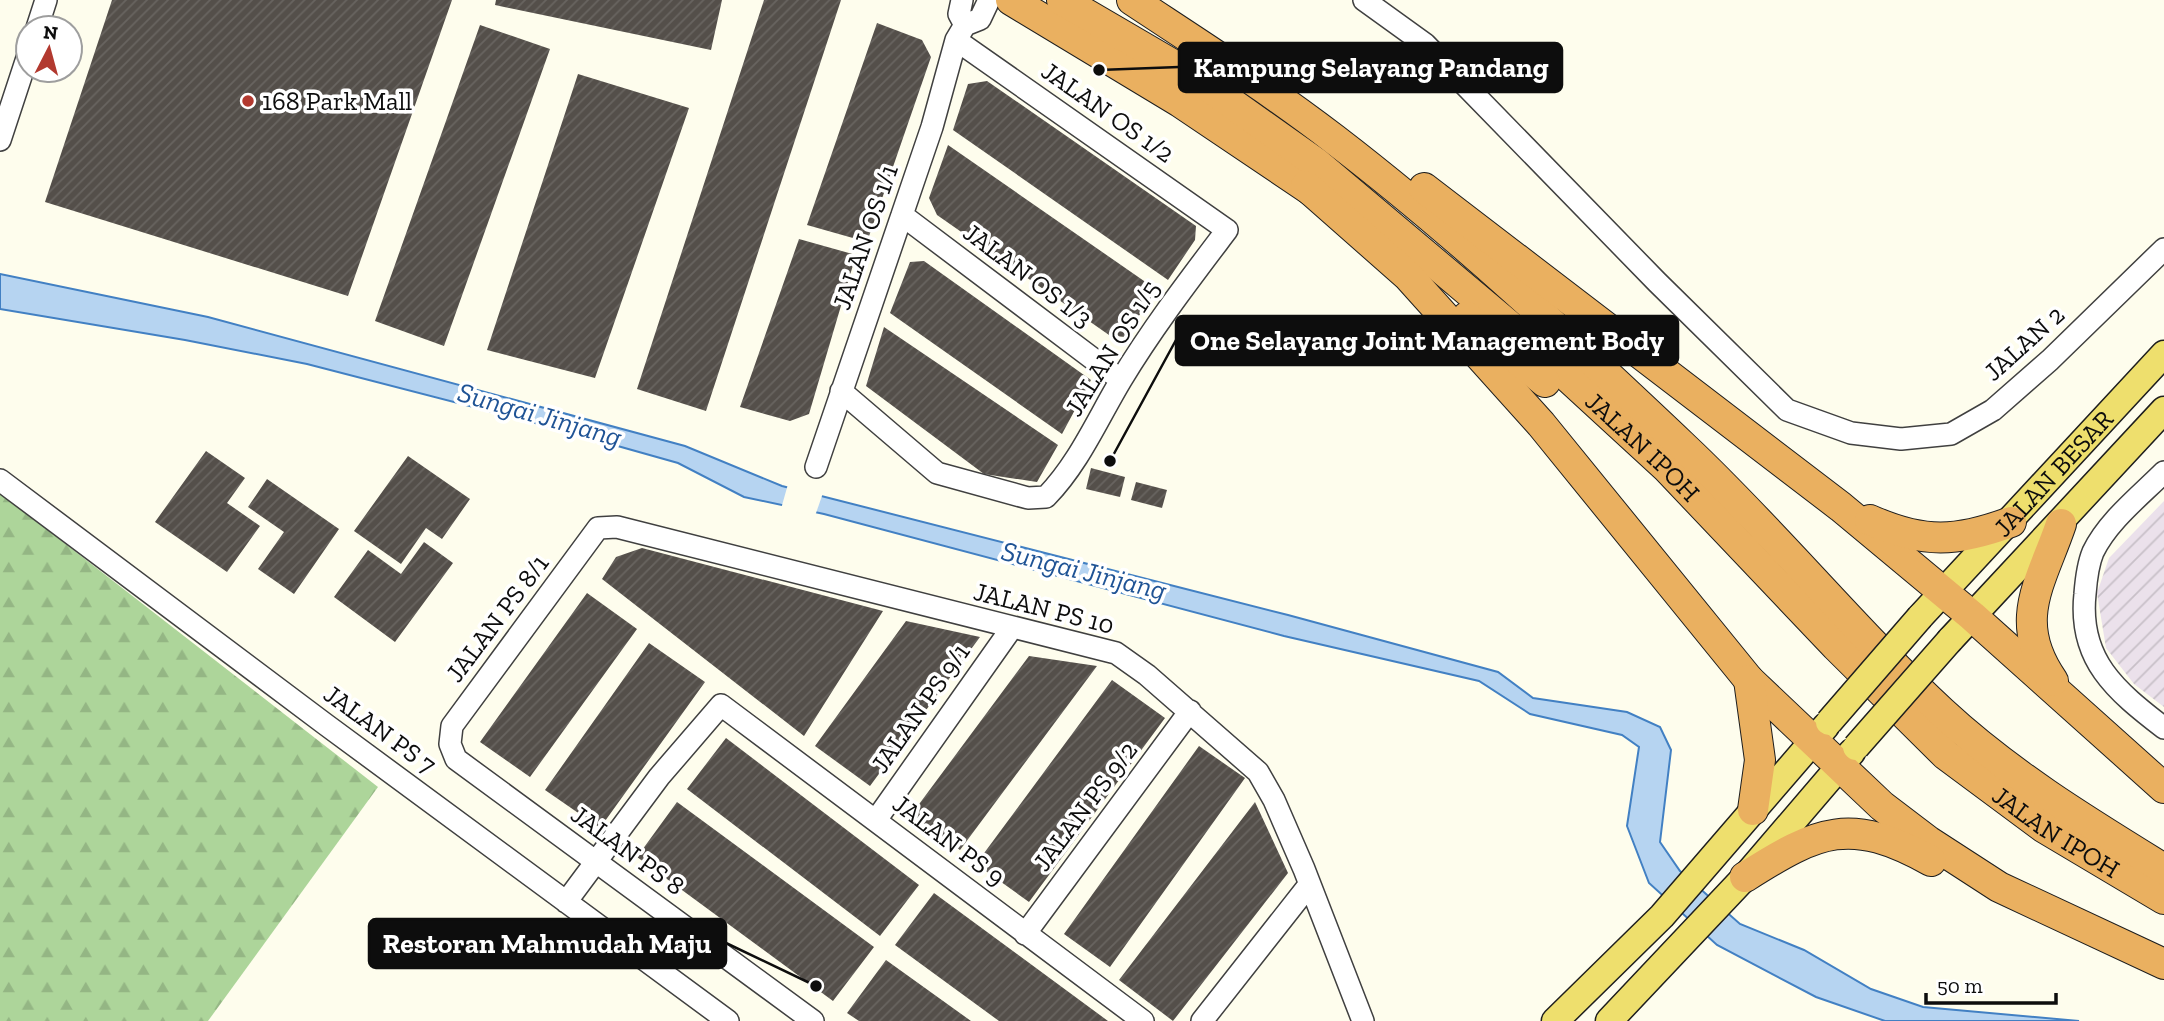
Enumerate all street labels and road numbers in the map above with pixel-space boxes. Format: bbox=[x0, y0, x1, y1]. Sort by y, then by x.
street label: JALAN OS 1/2 bbox=[1036, 55, 1180, 169]
street label: JALAN OS 1/1 bbox=[825, 160, 905, 314]
street label: JALAN OS 1/3 bbox=[957, 216, 1099, 334]
street label: JALAN OS 1/5 bbox=[1058, 274, 1166, 422]
street label: JALAN 2 bbox=[1977, 299, 2071, 387]
street label: JALAN IPOH bbox=[1579, 385, 1707, 508]
street label: JALAN BESAR bbox=[1987, 403, 2120, 543]
street label: JALAN PS 8/1 bbox=[439, 548, 555, 688]
street label: JALAN PS 10 bbox=[970, 575, 1118, 641]
street label: JALAN PS 9/1 bbox=[864, 637, 976, 779]
street label: JALAN PS 7 bbox=[318, 678, 442, 780]
street label: JALAN PS 9/2 bbox=[1026, 735, 1144, 877]
street label: JALAN IPOH bbox=[1986, 779, 2125, 885]
street label: JALAN PS 9 bbox=[886, 787, 1012, 893]
street label: JALAN PS 8 bbox=[565, 798, 691, 902]

